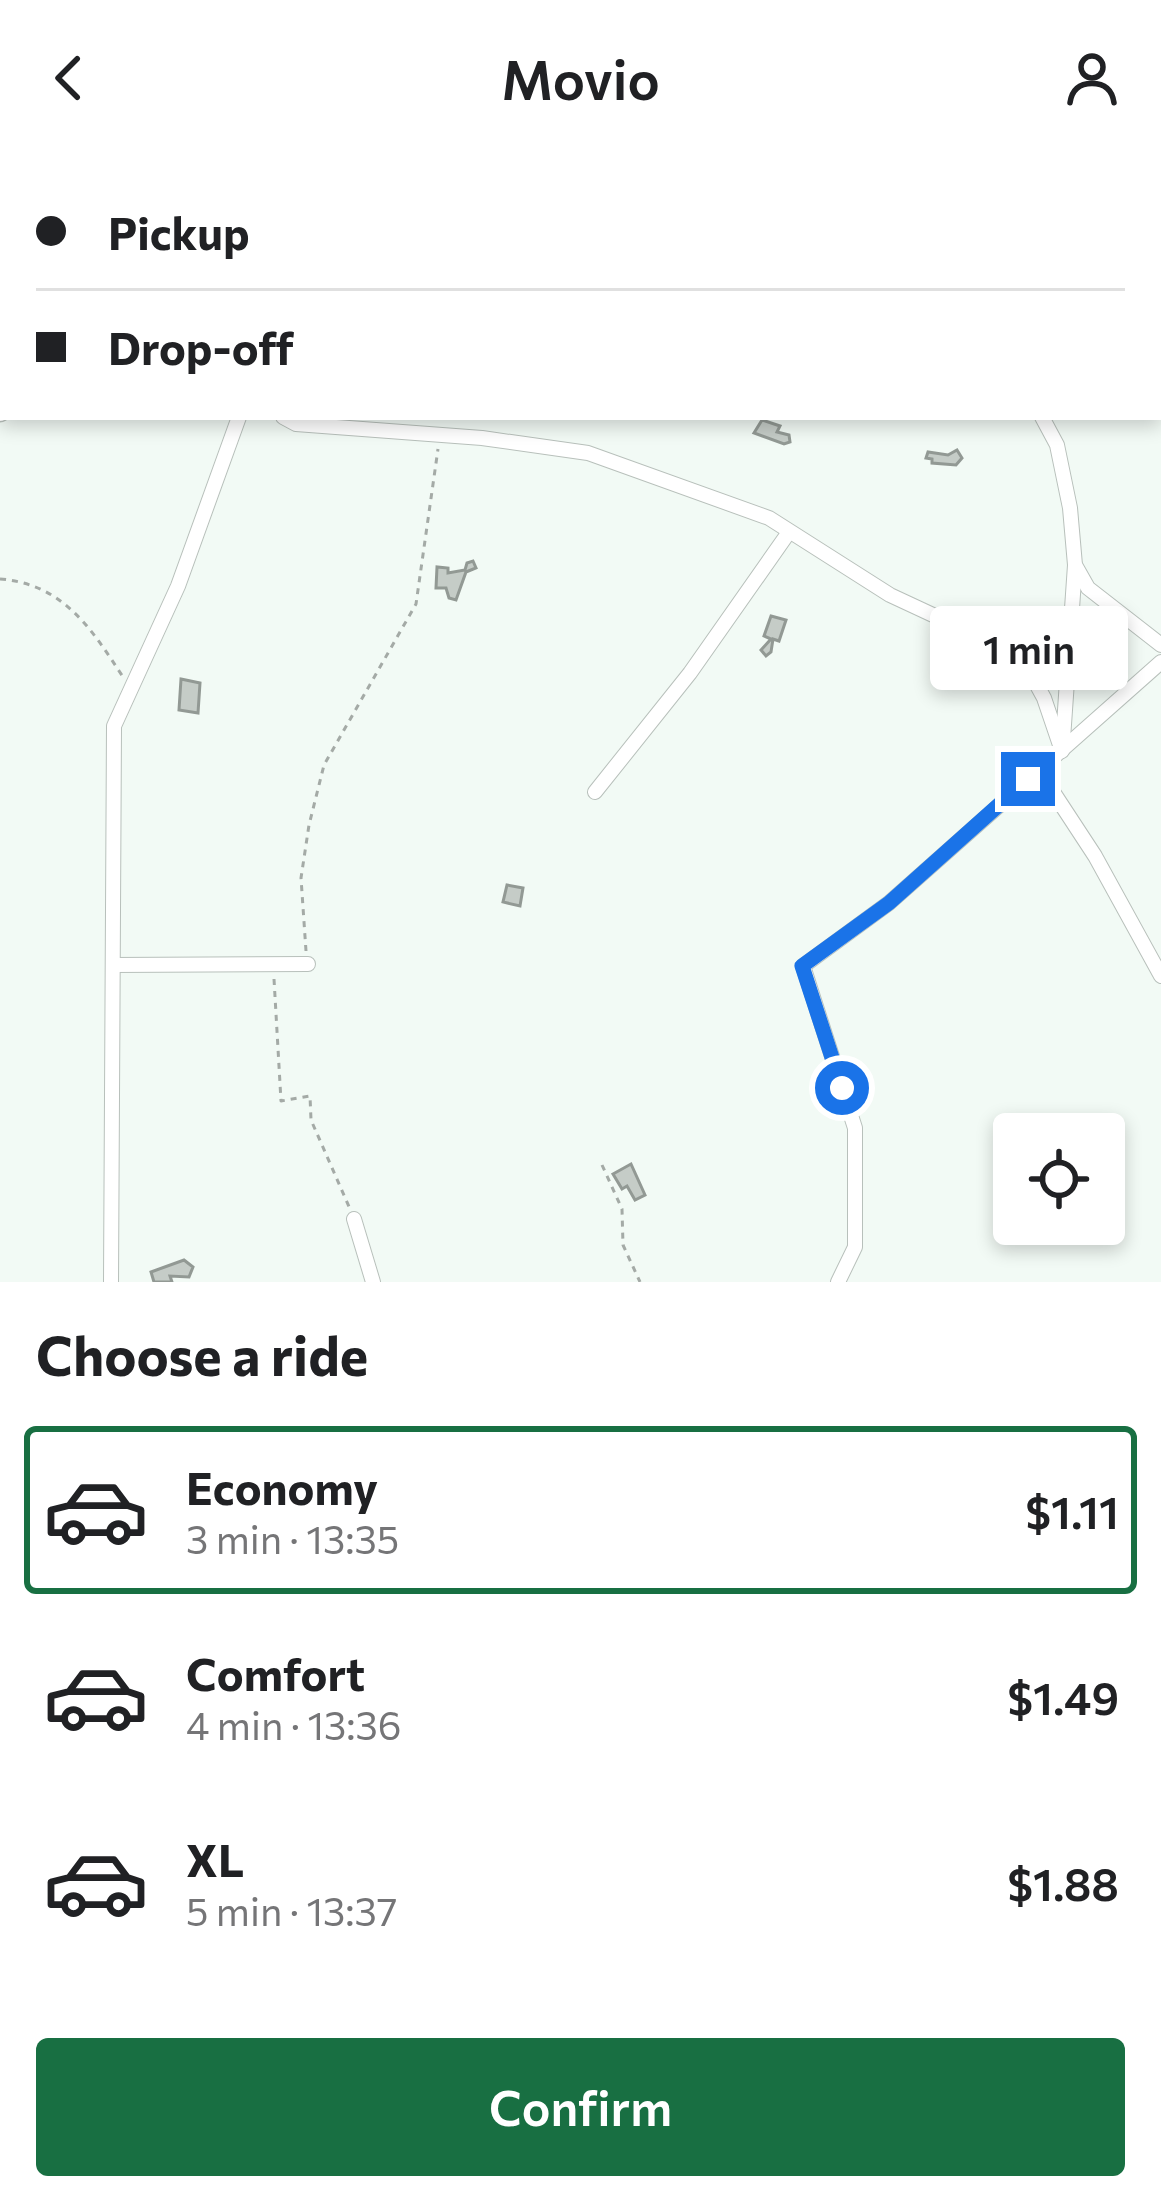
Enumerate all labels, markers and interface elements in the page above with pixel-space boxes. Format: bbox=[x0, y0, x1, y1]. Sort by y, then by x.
icon: back bbox=[36, 45, 102, 111]
text: Movio bbox=[501, 45, 660, 111]
icon: person bbox=[1059, 45, 1125, 111]
text: Pickup bbox=[108, 204, 250, 259]
text: Drop-off bbox=[108, 319, 294, 374]
callout: 1 min bbox=[929, 605, 1127, 689]
text: 1 min bbox=[983, 624, 1075, 672]
route end bbox=[1001, 752, 1055, 806]
route start bbox=[815, 1061, 869, 1115]
map controls bbox=[993, 1113, 1125, 1245]
button: locate bbox=[993, 1113, 1125, 1245]
text: Choose a ride bbox=[36, 1321, 368, 1387]
icon: car bbox=[42, 1456, 150, 1564]
text: Economy bbox=[186, 1459, 378, 1514]
text: $1.11 bbox=[1025, 1483, 1119, 1538]
text: 3 min · 13:35 bbox=[186, 1514, 399, 1562]
icon: car bbox=[42, 1642, 150, 1750]
text: Comfort bbox=[186, 1645, 365, 1700]
text: $1.49 bbox=[1007, 1669, 1119, 1724]
text: 4 min · 13:36 bbox=[186, 1700, 401, 1748]
icon: car bbox=[42, 1828, 150, 1936]
text: XL bbox=[186, 1831, 244, 1886]
text: $1.88 bbox=[1007, 1855, 1119, 1910]
text: 5 min · 13:37 bbox=[186, 1886, 397, 1934]
button: Confirm bbox=[36, 2038, 1125, 2176]

